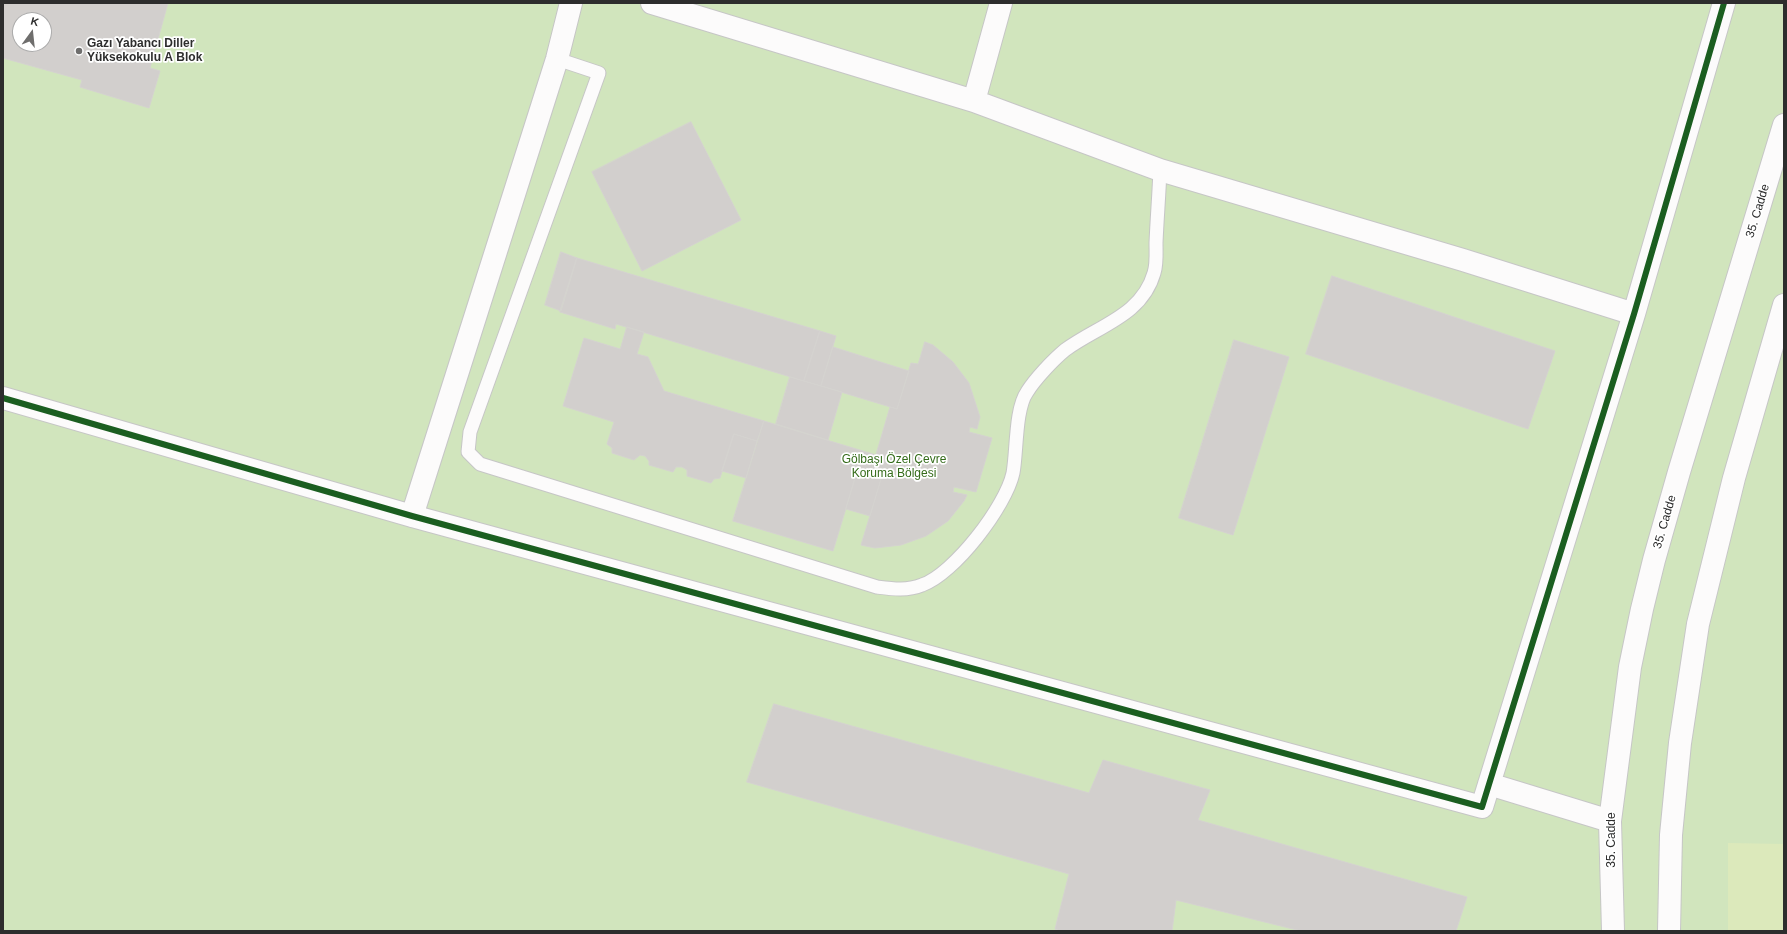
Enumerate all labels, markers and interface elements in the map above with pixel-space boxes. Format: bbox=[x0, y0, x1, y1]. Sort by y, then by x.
north arrow bbox=[12, 12, 52, 52]
text: K bbox=[29, 15, 40, 28]
place label: Gazı Yabancı Diller Yüksekokulu A Blok bbox=[87, 37, 202, 65]
marker: Gazı Yabancı Diller Yüksekokulu A Blok bbox=[74, 46, 84, 56]
street label: 35. Cadde bbox=[1743, 182, 1773, 240]
park label: Gölbaşı Özel Çevre Koruma Bölgesi bbox=[842, 453, 946, 481]
street label: 35. Cadde bbox=[1650, 493, 1680, 551]
street label: 35. Cadde bbox=[1605, 812, 1619, 868]

